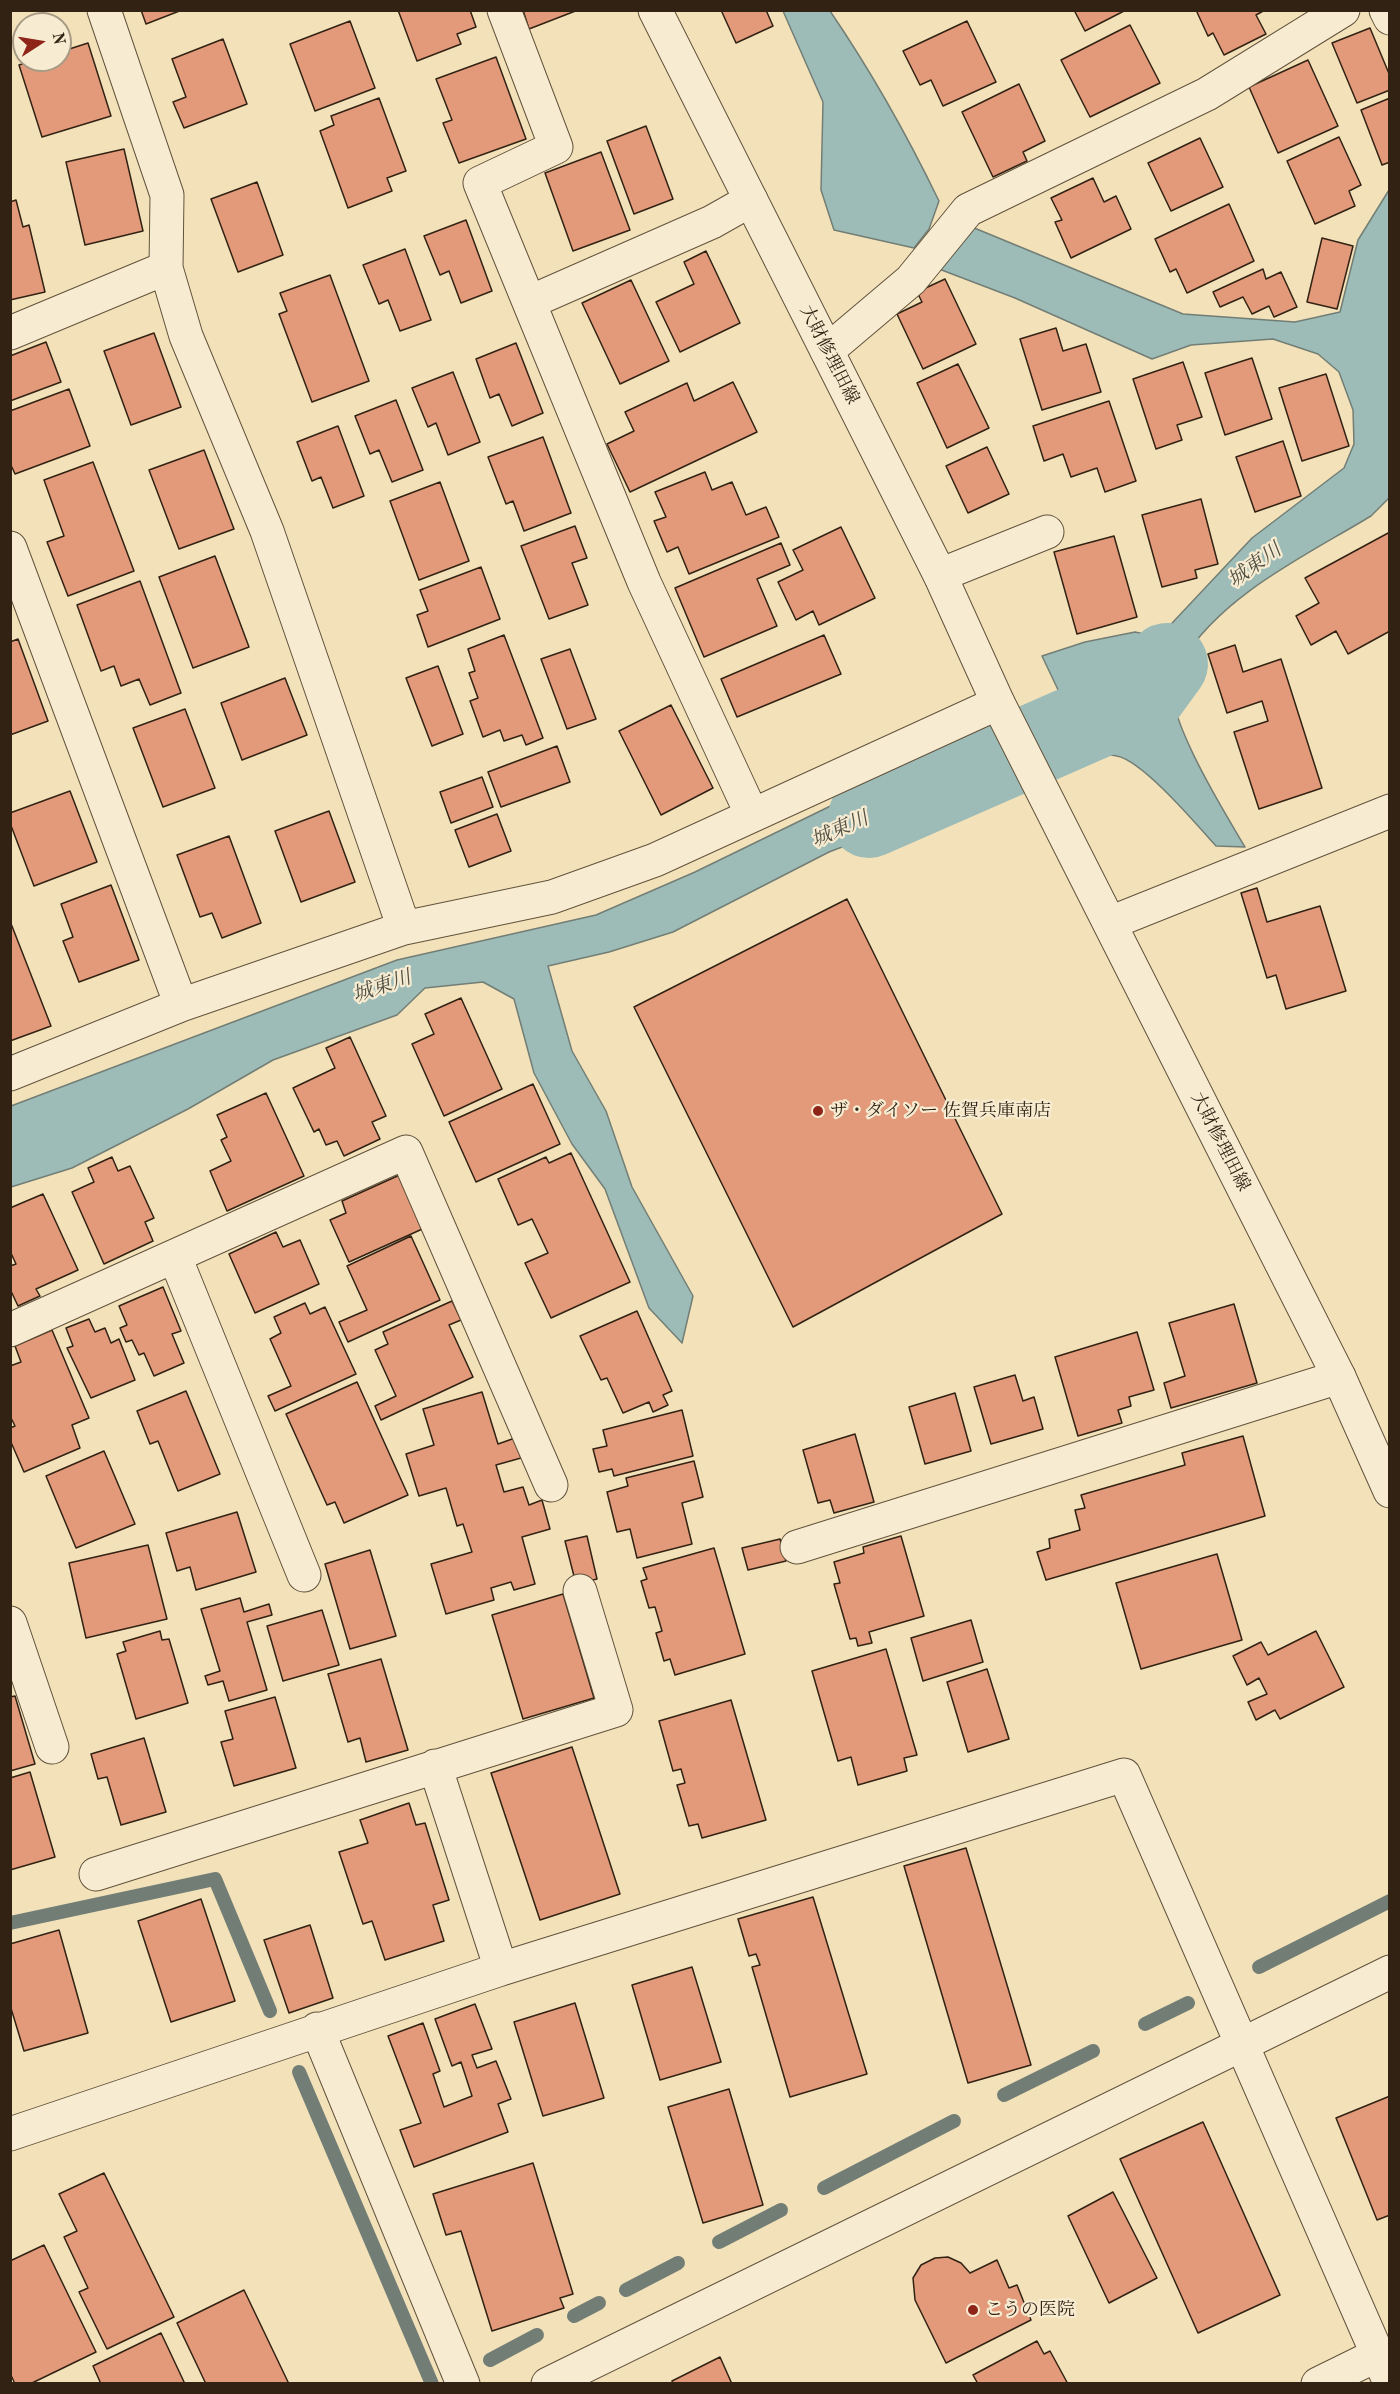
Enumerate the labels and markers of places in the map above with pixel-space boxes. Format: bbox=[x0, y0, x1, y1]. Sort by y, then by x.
place label: ザ・ダイソー 佐賀兵庫南店 bbox=[830, 1100, 1051, 1122]
marker: ザ・ダイソー 佐賀兵庫南店 bbox=[811, 1104, 825, 1118]
place label: こうの医院 bbox=[985, 2299, 1075, 2321]
marker: こうの医院 bbox=[966, 2303, 980, 2317]

